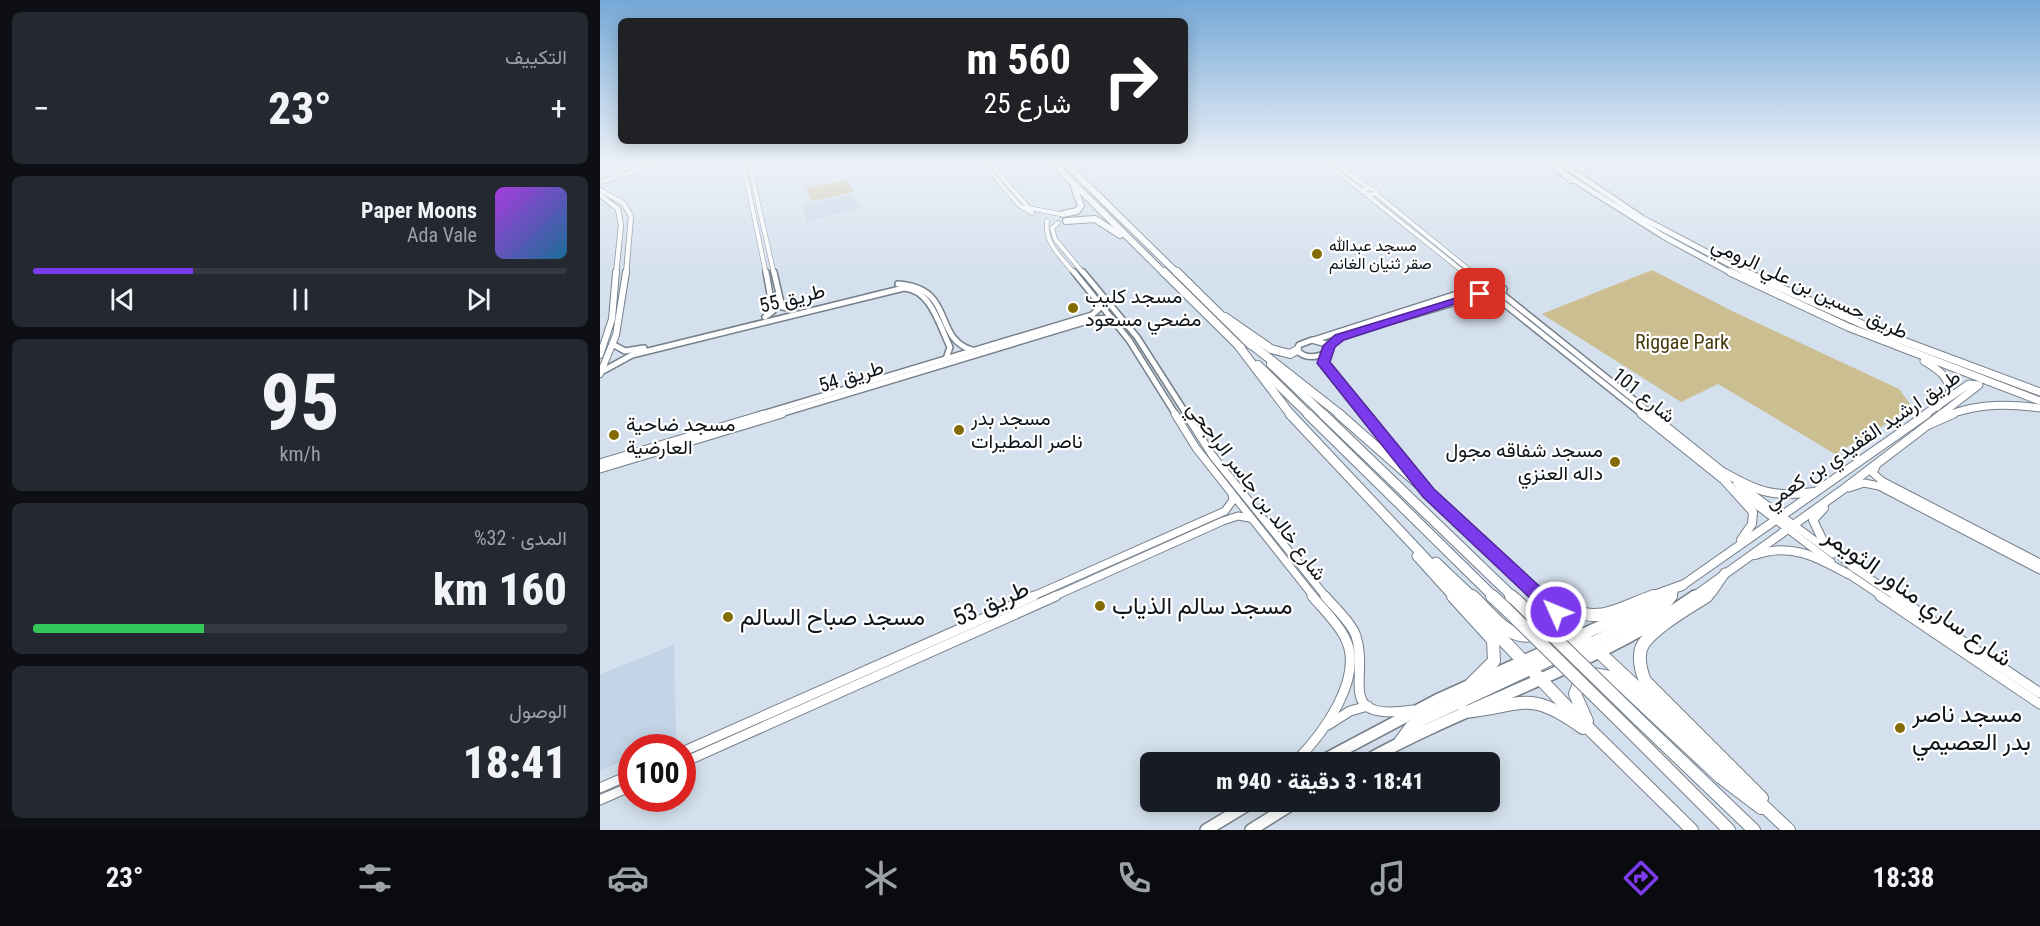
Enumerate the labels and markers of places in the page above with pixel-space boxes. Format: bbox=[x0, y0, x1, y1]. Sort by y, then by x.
place label: مسجد عبدالله صقر ثنيان الغانم bbox=[1329, 236, 1432, 274]
marker: مسجد عبدالله صقر ثنيان الغانم bbox=[1310, 247, 1324, 261]
pin bbox=[1454, 268, 1505, 319]
place label: مسجد كليب مضحي مسعود bbox=[1085, 284, 1202, 336]
marker: مسجد كليب مضحي مسعود bbox=[1066, 301, 1080, 315]
place label: مسجد بدر ناصر المطيرات bbox=[970, 406, 1083, 454]
place label: مسجد ضاحية العارضية bbox=[626, 412, 735, 460]
marker: مسجد بدر ناصر المطيرات bbox=[952, 423, 966, 437]
marker: مسجد ضاحية العارضية bbox=[607, 428, 621, 442]
place label: مسجد شفاقه مجول داله العنزي bbox=[1446, 438, 1603, 490]
marker: مسجد شفاقه مجول داله العنزي bbox=[1608, 455, 1622, 469]
place label: مسجد سالم الذياب bbox=[1112, 592, 1293, 622]
marker: مسجد سالم الذياب bbox=[1093, 599, 1107, 613]
place label: مسجد صباح السالم bbox=[740, 603, 925, 633]
marker: مسجد صباح السالم bbox=[721, 610, 735, 624]
place label: مسجد ناصر بدر العصيمي bbox=[1911, 700, 2031, 761]
marker: مسجد ناصر بدر العصيمي bbox=[1893, 721, 1907, 735]

